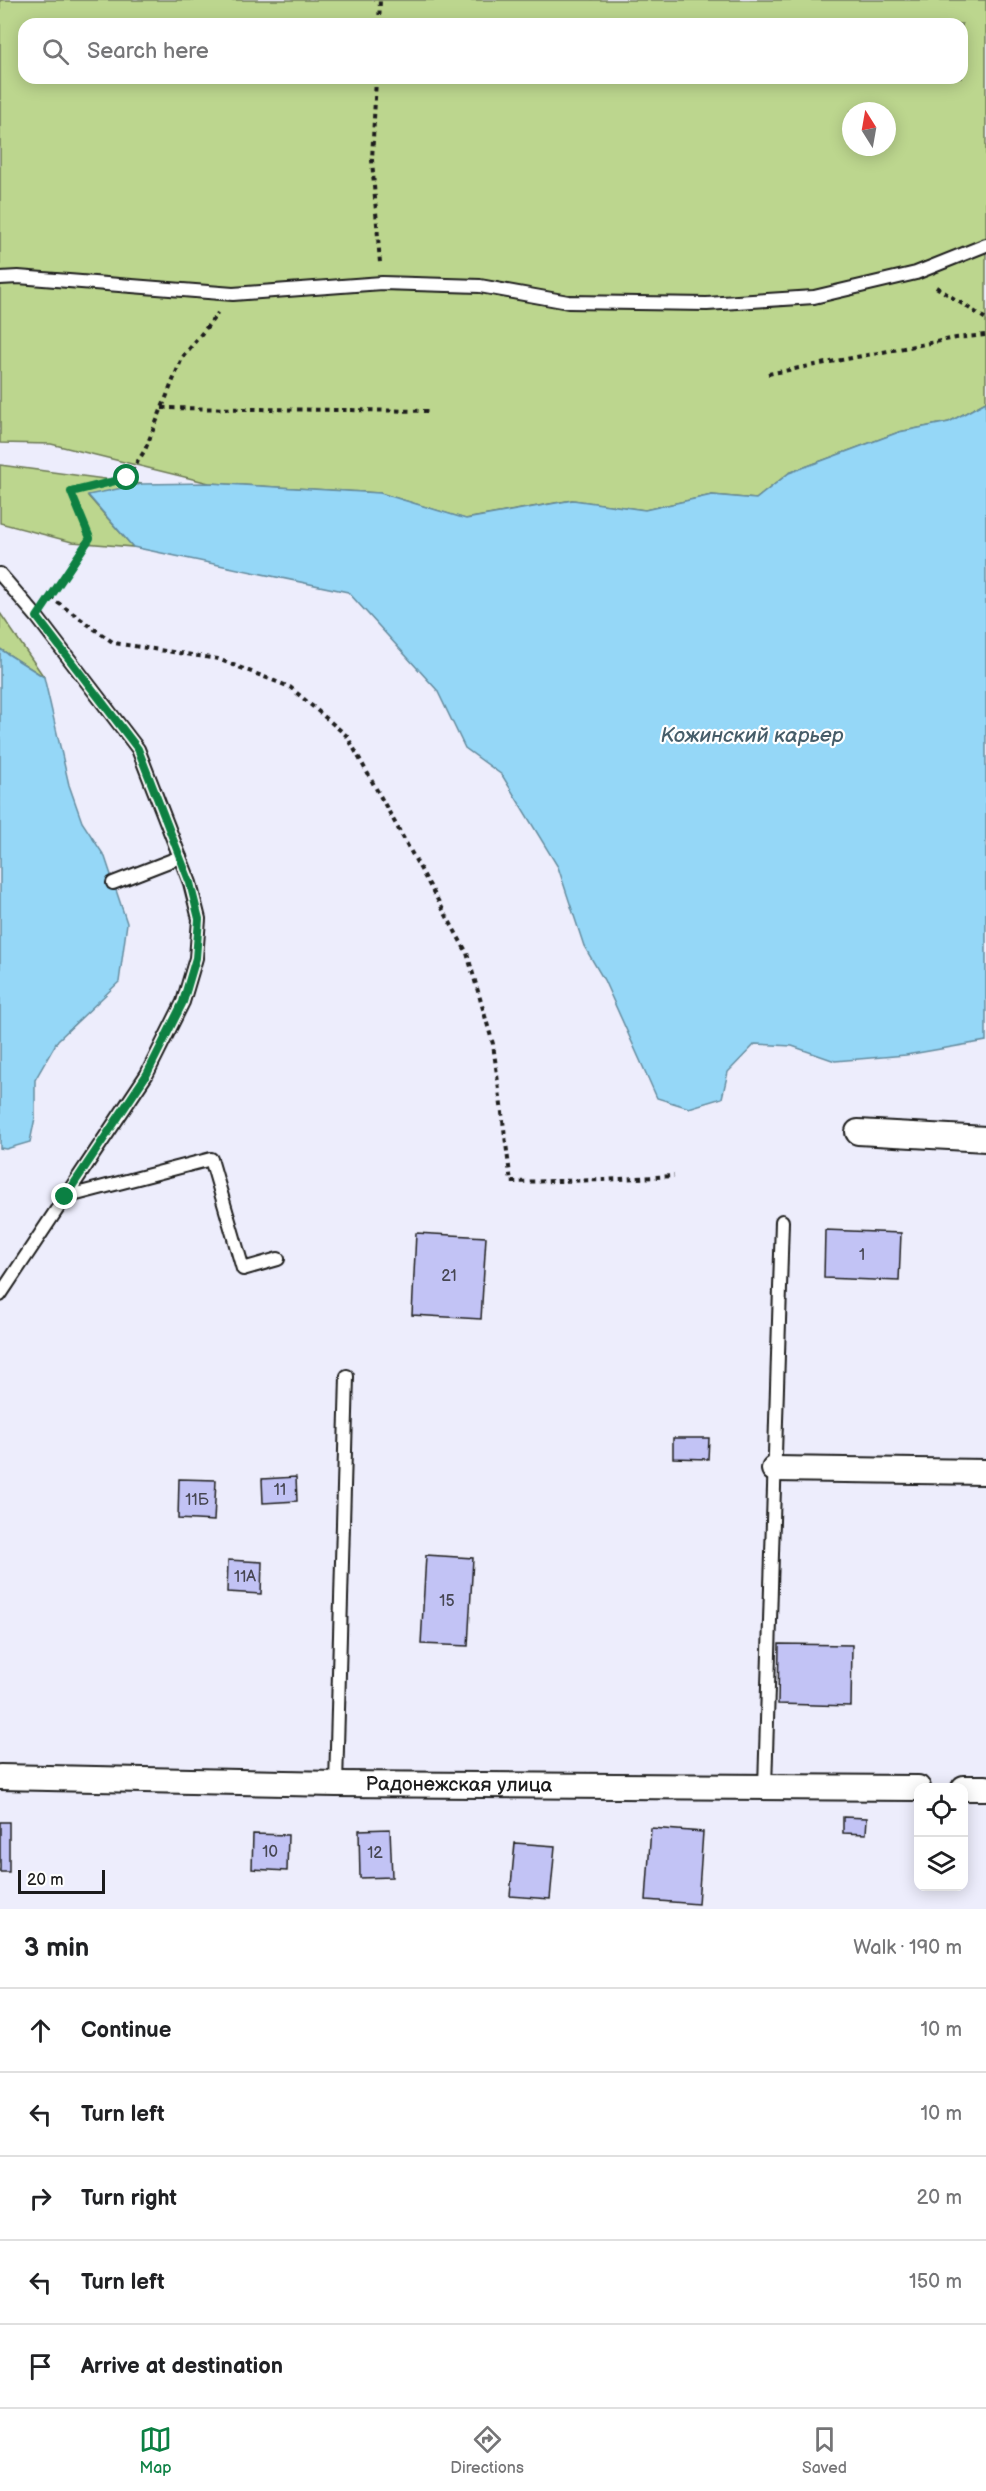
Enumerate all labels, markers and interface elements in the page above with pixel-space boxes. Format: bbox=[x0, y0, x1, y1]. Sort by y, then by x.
search box bbox=[18, 18, 968, 84]
icon: search bbox=[39, 35, 72, 68]
text: Search here bbox=[87, 38, 209, 65]
north arrow bbox=[842, 102, 896, 156]
route start bbox=[113, 464, 139, 490]
water label: Кожинский карьер bbox=[660, 723, 844, 748]
route end bbox=[51, 1183, 77, 1209]
house number: 1 bbox=[859, 1246, 865, 1265]
house number: 21 bbox=[441, 1267, 457, 1286]
house number: 11 bbox=[274, 1481, 286, 1500]
house number: 11Б bbox=[185, 1491, 210, 1510]
house number: 11А bbox=[234, 1568, 256, 1587]
house number: 15 bbox=[439, 1592, 455, 1611]
street label: Радонежская улица bbox=[365, 1772, 553, 1797]
map controls bbox=[914, 1783, 968, 1891]
button: locate bbox=[914, 1783, 968, 1837]
button: layers bbox=[914, 1837, 968, 1891]
house number: 10 bbox=[262, 1843, 278, 1862]
house number: 12 bbox=[367, 1844, 383, 1863]
scale bar bbox=[18, 1867, 105, 1894]
text: 20 m bbox=[27, 1871, 63, 1890]
text: 3 min bbox=[24, 1933, 89, 1964]
text: Walk · 190 m bbox=[853, 1936, 962, 1960]
icon: ahead bbox=[24, 2014, 57, 2047]
text: Continue bbox=[81, 2017, 171, 2044]
text: 10 m bbox=[921, 2018, 962, 2042]
icon: left bbox=[24, 2098, 57, 2131]
text: Turn left bbox=[81, 2101, 165, 2128]
text: 10 m bbox=[921, 2102, 962, 2126]
icon: right bbox=[24, 2182, 57, 2215]
text: Turn right bbox=[81, 2185, 177, 2212]
text: 20 m bbox=[917, 2186, 962, 2210]
icon: left bbox=[24, 2266, 57, 2299]
text: Turn left bbox=[81, 2269, 165, 2296]
text: 150 m bbox=[909, 2270, 962, 2294]
icon: arrive bbox=[24, 2350, 57, 2383]
text: Arrive at destination bbox=[81, 2353, 283, 2380]
tab: Map bbox=[139, 2423, 172, 2478]
tab: Directions bbox=[450, 2423, 524, 2478]
tab: Saved bbox=[802, 2423, 847, 2478]

